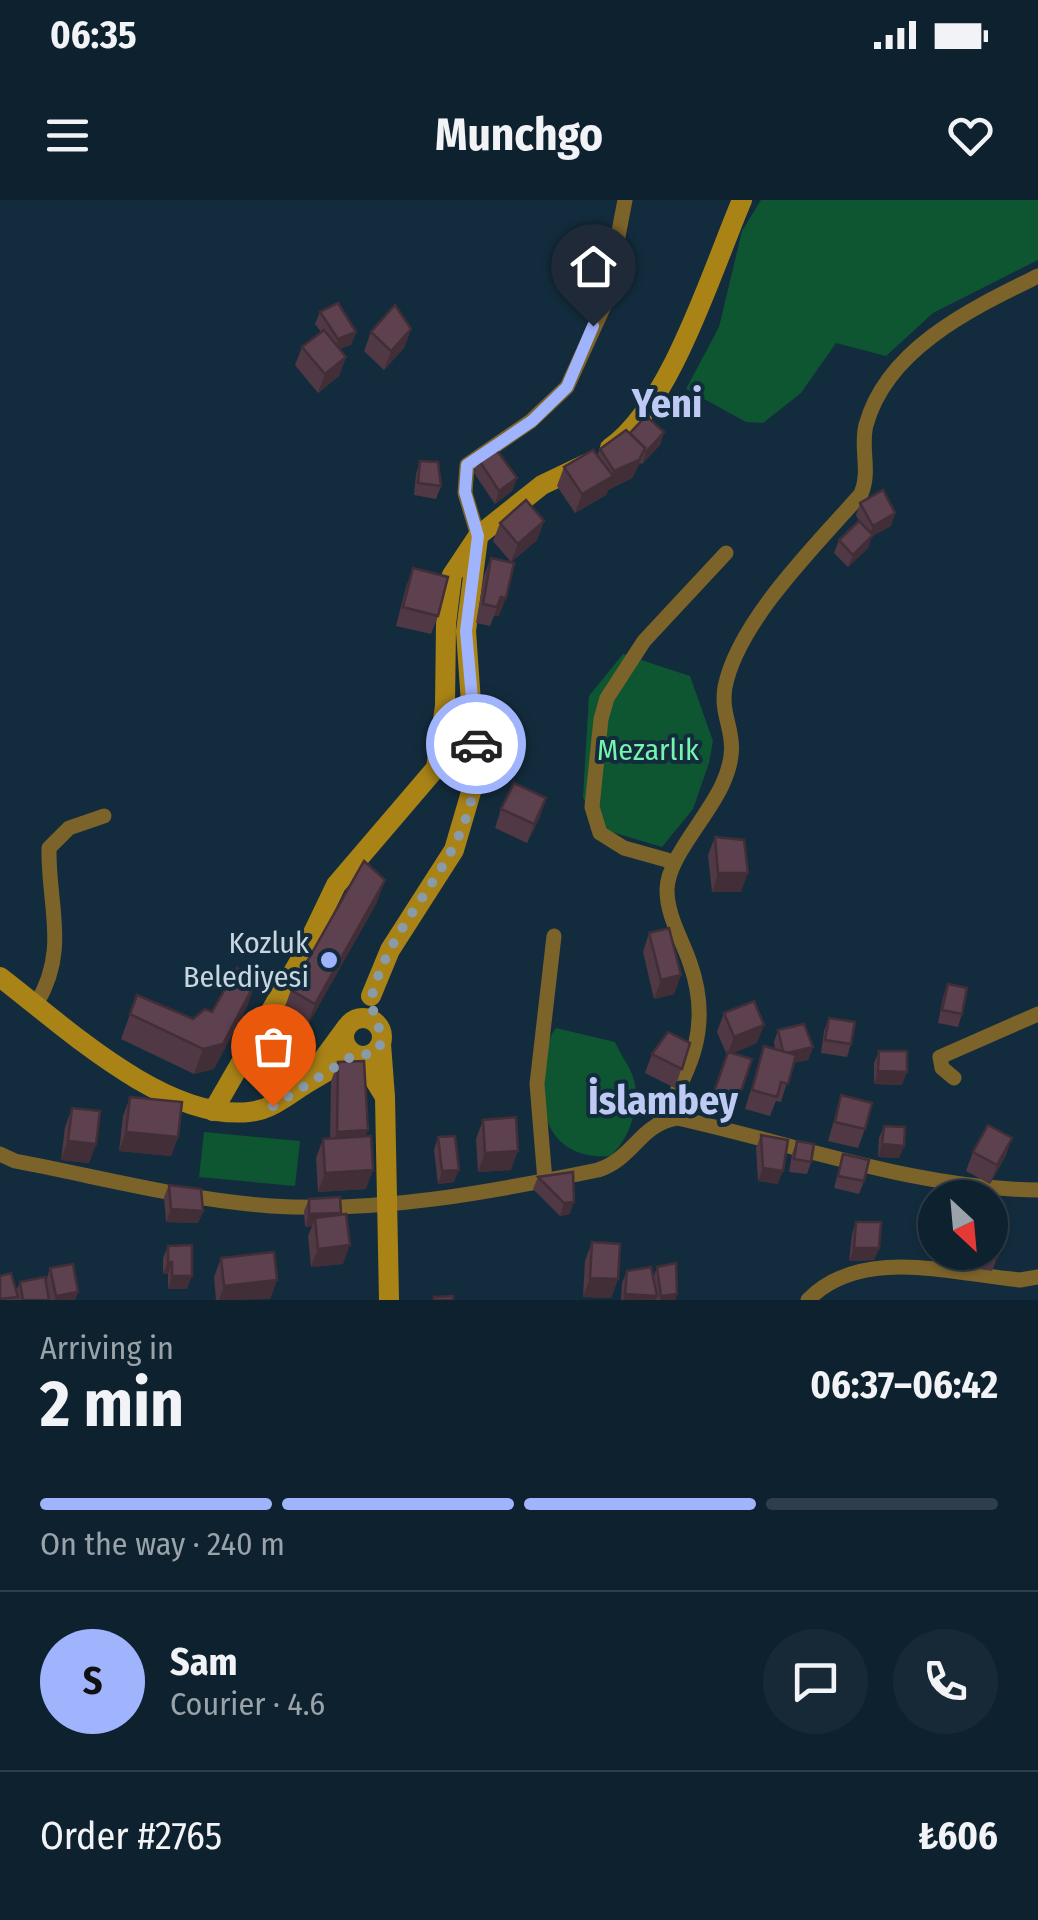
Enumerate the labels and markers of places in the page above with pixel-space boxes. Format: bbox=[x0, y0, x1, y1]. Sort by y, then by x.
pin bbox=[551, 224, 636, 327]
place label: Kozluk Belediyesi bbox=[183, 925, 309, 995]
marker: Kozluk Belediyesi bbox=[318, 949, 340, 971]
pin bbox=[231, 1004, 316, 1107]

